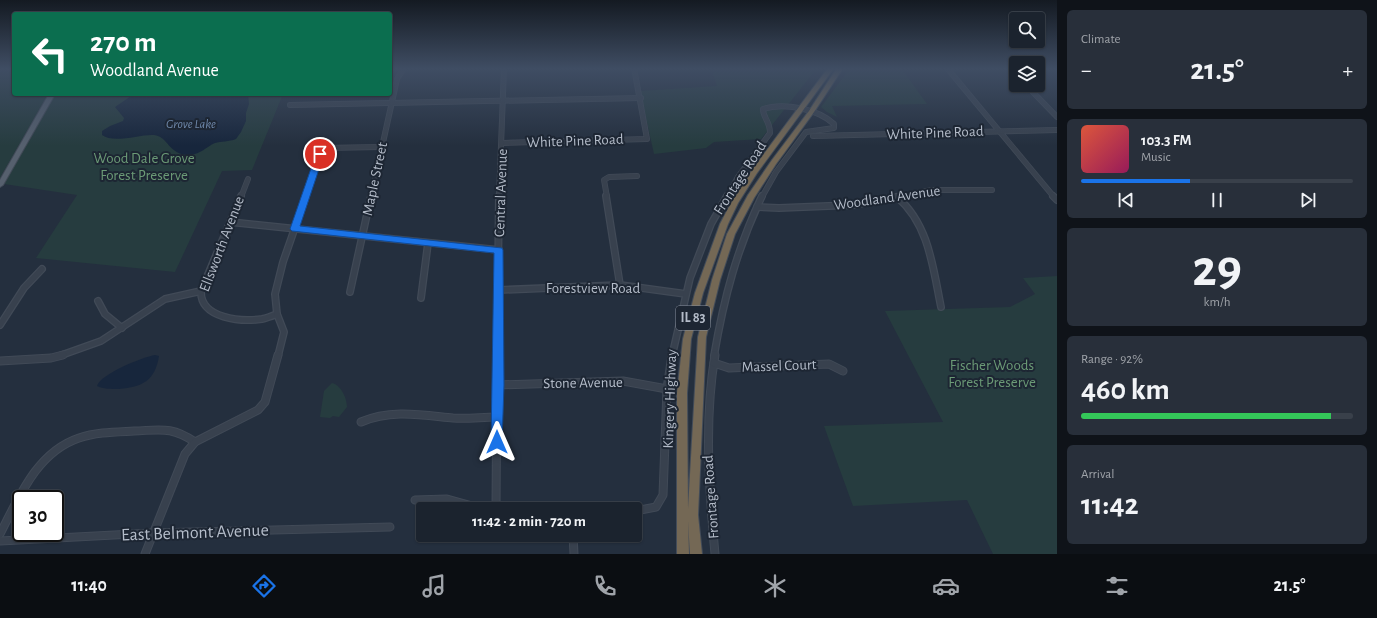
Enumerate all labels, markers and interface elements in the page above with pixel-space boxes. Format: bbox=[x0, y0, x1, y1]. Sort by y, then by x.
map controls bbox=[1009, 12, 1045, 92]
button: search bbox=[1009, 12, 1045, 48]
icon: left bbox=[24, 28, 76, 80]
text: 270 m bbox=[90, 29, 157, 57]
text: Climate bbox=[1081, 33, 1120, 46]
text: 21.5° bbox=[1190, 55, 1244, 85]
button: layers bbox=[1009, 56, 1045, 92]
text: − bbox=[1081, 59, 1092, 81]
text: + bbox=[1342, 59, 1353, 81]
text: Woodland Avenue bbox=[90, 62, 219, 80]
water label: Grove Lake bbox=[166, 118, 216, 131]
street label: White Pine Road bbox=[886, 124, 984, 142]
street label: White Pine Road bbox=[526, 132, 624, 150]
text: 103.3 FM bbox=[1141, 133, 1192, 148]
pin bbox=[303, 137, 337, 171]
street label: Frontage Road bbox=[711, 139, 769, 217]
street label: Maple Street bbox=[360, 141, 390, 217]
icon: arrive bbox=[309, 143, 331, 165]
street label: Central Avenue bbox=[492, 148, 510, 237]
park label: Wood Dale Grove Forest Preserve bbox=[93, 151, 195, 183]
text: Music bbox=[1141, 151, 1171, 164]
street label: Woodland Avenue bbox=[833, 183, 941, 213]
icon: previous bbox=[1115, 189, 1137, 211]
icon: pause bbox=[1206, 189, 1228, 211]
icon: next bbox=[1297, 189, 1319, 211]
street label: Ellsworth Avenue bbox=[197, 194, 247, 294]
text: 29 bbox=[1192, 243, 1242, 295]
street label: Forestview Road bbox=[546, 281, 641, 296]
text: km/h bbox=[1204, 296, 1230, 309]
road number: IL 83 bbox=[676, 306, 710, 330]
street label: Kingery Highway bbox=[661, 348, 679, 449]
text: Range · 92% bbox=[1081, 353, 1143, 366]
street label: Massel Court bbox=[741, 357, 817, 375]
park label: Fischer Woods Forest Preserve bbox=[948, 358, 1036, 390]
street label: Stone Avenue bbox=[543, 375, 623, 391]
text: 460 km bbox=[1081, 375, 1170, 405]
position arrow bbox=[476, 421, 518, 463]
street label: Frontage Road bbox=[701, 454, 721, 539]
text: Arrival bbox=[1081, 468, 1114, 481]
speed limit sign: 30 bbox=[12, 490, 64, 542]
text: 11:42 bbox=[1081, 490, 1139, 520]
text: 11:42 · 2 min · 720 m bbox=[472, 514, 586, 529]
street label: East Belmont Avenue bbox=[121, 521, 269, 545]
icon: directions bbox=[250, 572, 278, 600]
icon: music bbox=[420, 572, 448, 600]
icon: phone bbox=[591, 572, 619, 600]
icon: climate bbox=[761, 572, 789, 600]
icon: car bbox=[932, 572, 960, 600]
icon: filters bbox=[1103, 572, 1131, 600]
text: 11:40 bbox=[71, 577, 107, 595]
text: 21.5° bbox=[1273, 577, 1306, 595]

